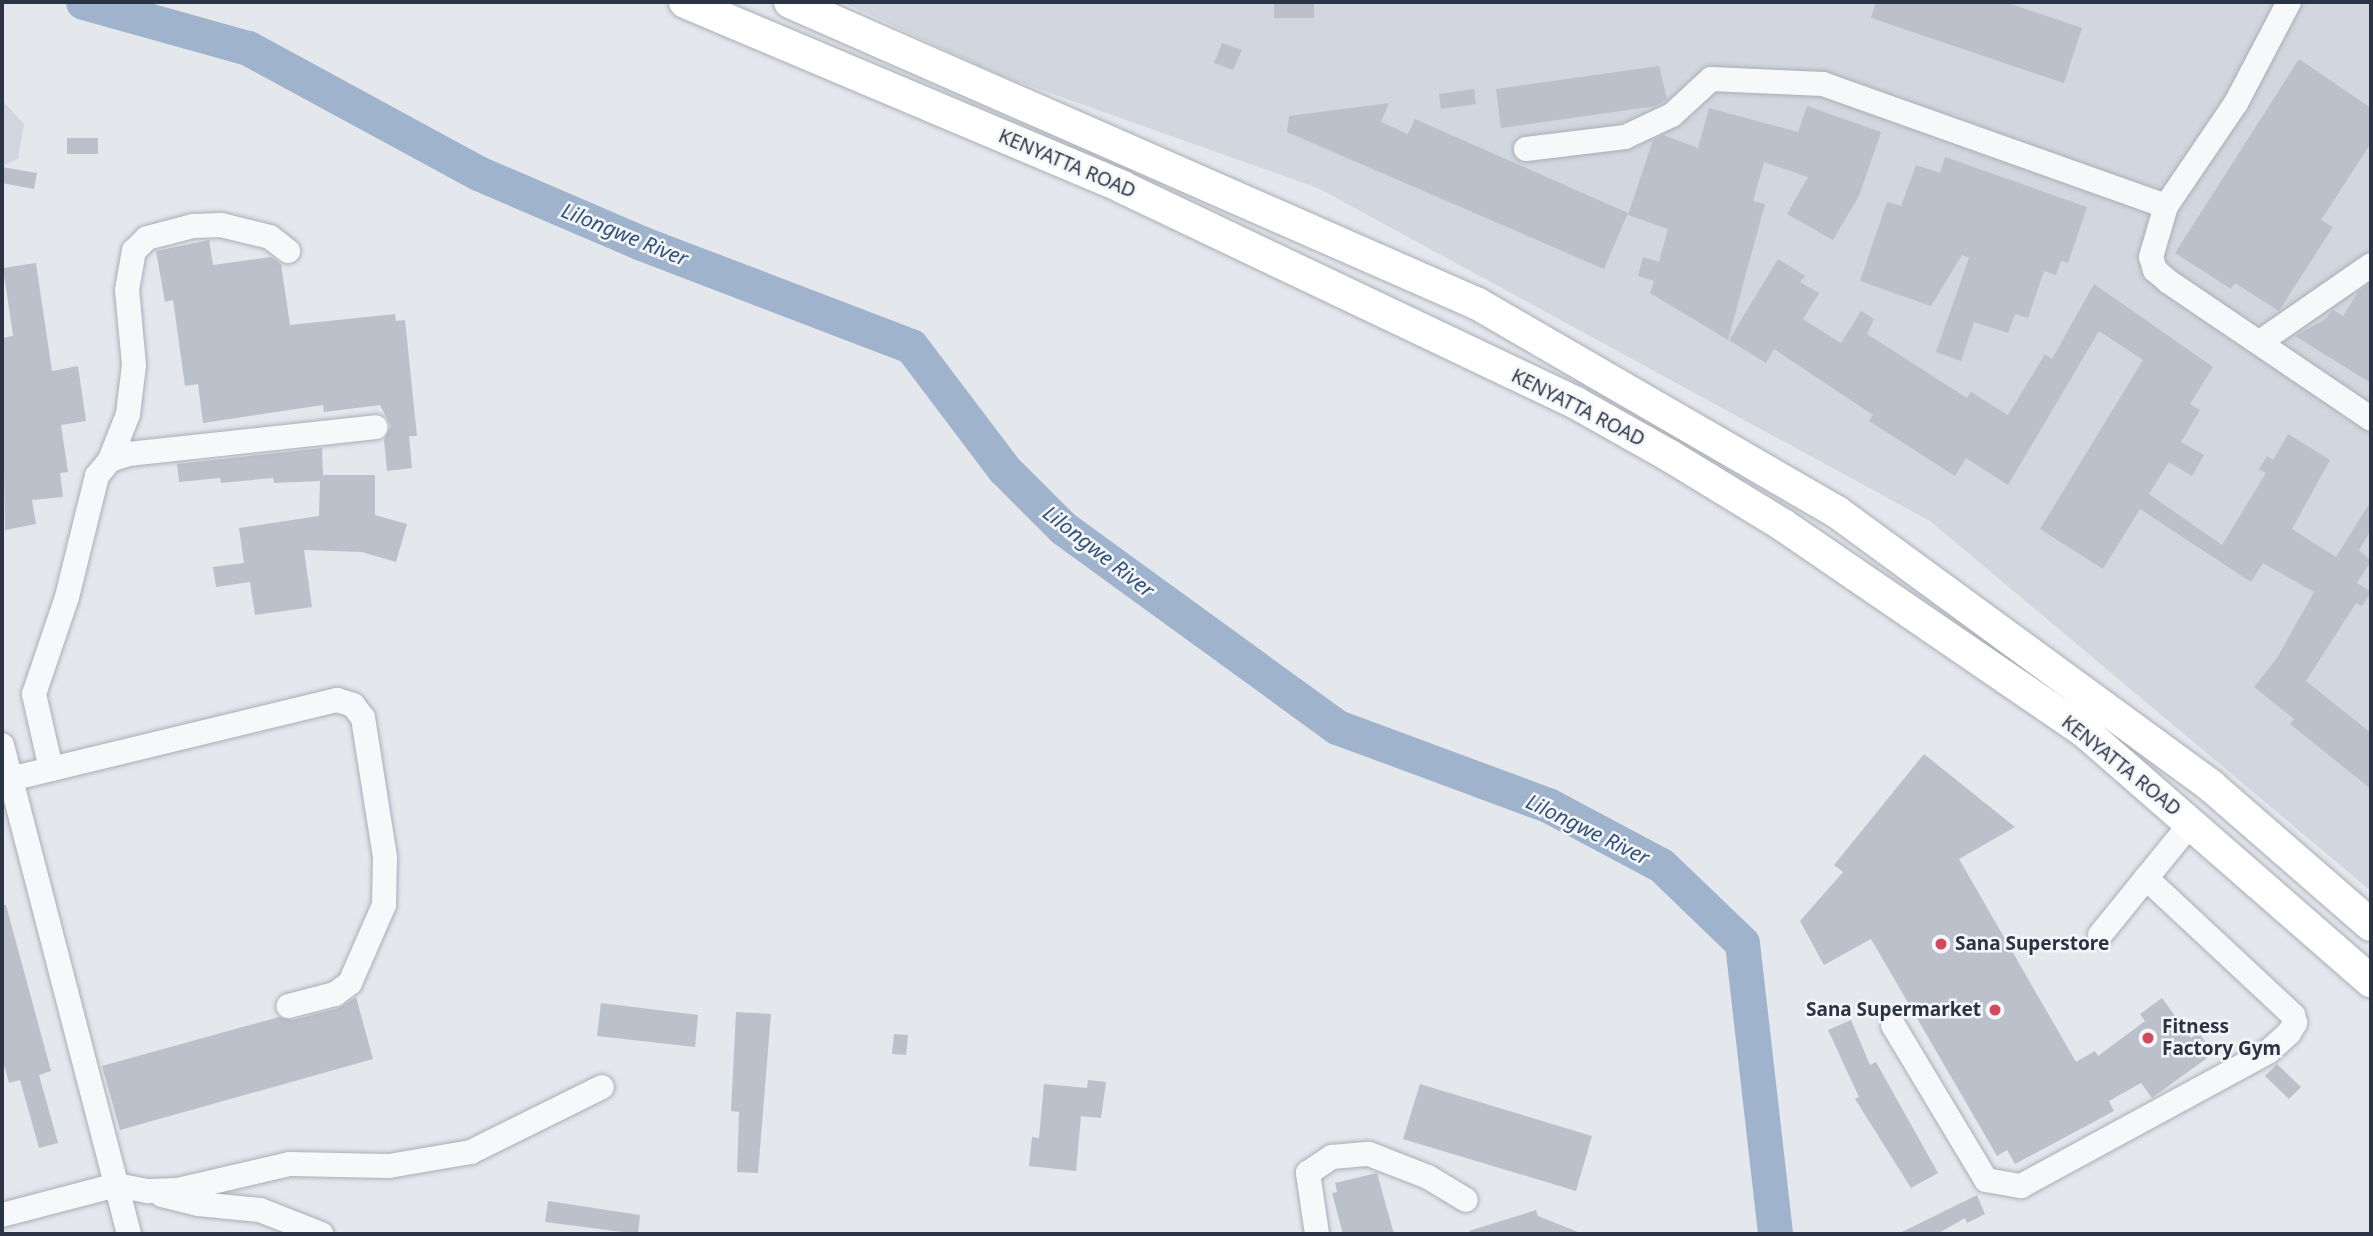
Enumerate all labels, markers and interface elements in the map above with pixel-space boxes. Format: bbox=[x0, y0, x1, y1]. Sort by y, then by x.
street label: KENYATTA ROAD bbox=[995, 125, 1139, 203]
water label: Lilongwe River bbox=[558, 197, 692, 271]
street label: KENYATTA ROAD bbox=[1507, 365, 1649, 451]
water label: Lilongwe River bbox=[1038, 500, 1160, 602]
street label: KENYATTA ROAD bbox=[2057, 711, 2185, 821]
water label: Lilongwe River bbox=[1522, 788, 1654, 870]
place label: Sana Superstore bbox=[1955, 933, 2109, 955]
marker: Sana Superstore bbox=[1933, 936, 1949, 952]
place label: Sana Supermarket bbox=[1806, 999, 1981, 1021]
marker: Sana Supermarket bbox=[1987, 1002, 2003, 1018]
place label: Fitness Factory Gym bbox=[2162, 1016, 2281, 1060]
marker: Fitness Factory Gym bbox=[2140, 1030, 2156, 1046]

